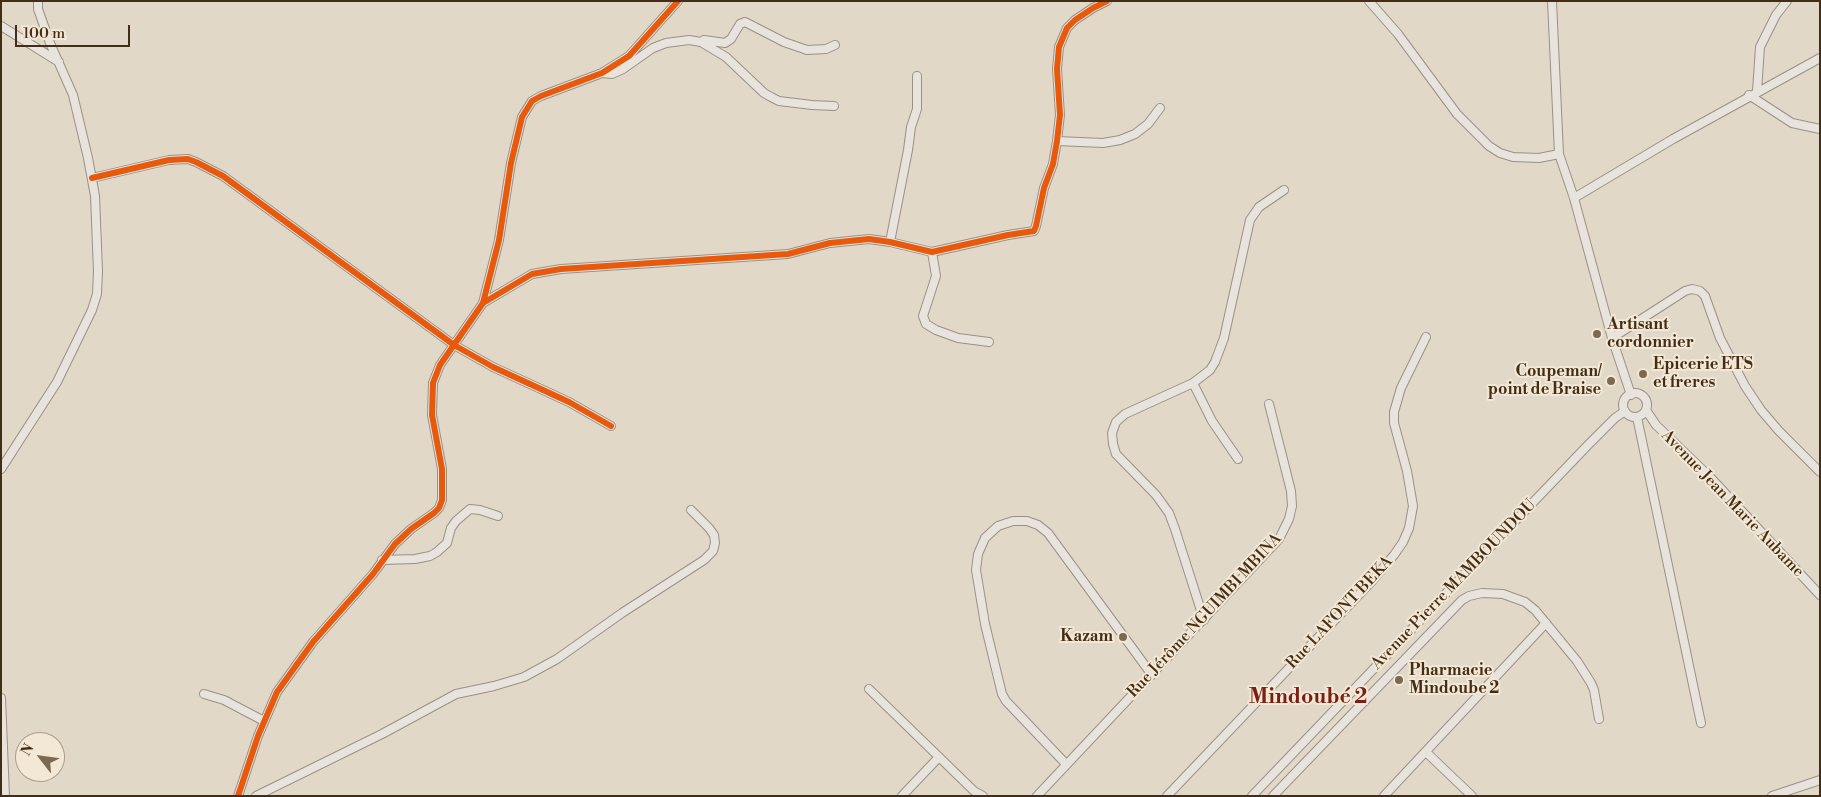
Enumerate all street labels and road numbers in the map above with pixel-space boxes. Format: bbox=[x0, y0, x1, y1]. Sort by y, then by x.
street label: Avenue Jean Marie Aubame bbox=[1657, 426, 1807, 582]
street label: Avenue Pierre MAMBOUNDOU bbox=[1368, 496, 1540, 674]
street label: Rue Jérôme NGUIMBI MBINA bbox=[1124, 530, 1286, 702]
street label: Rue LAFONT BEKA bbox=[1283, 553, 1397, 673]

